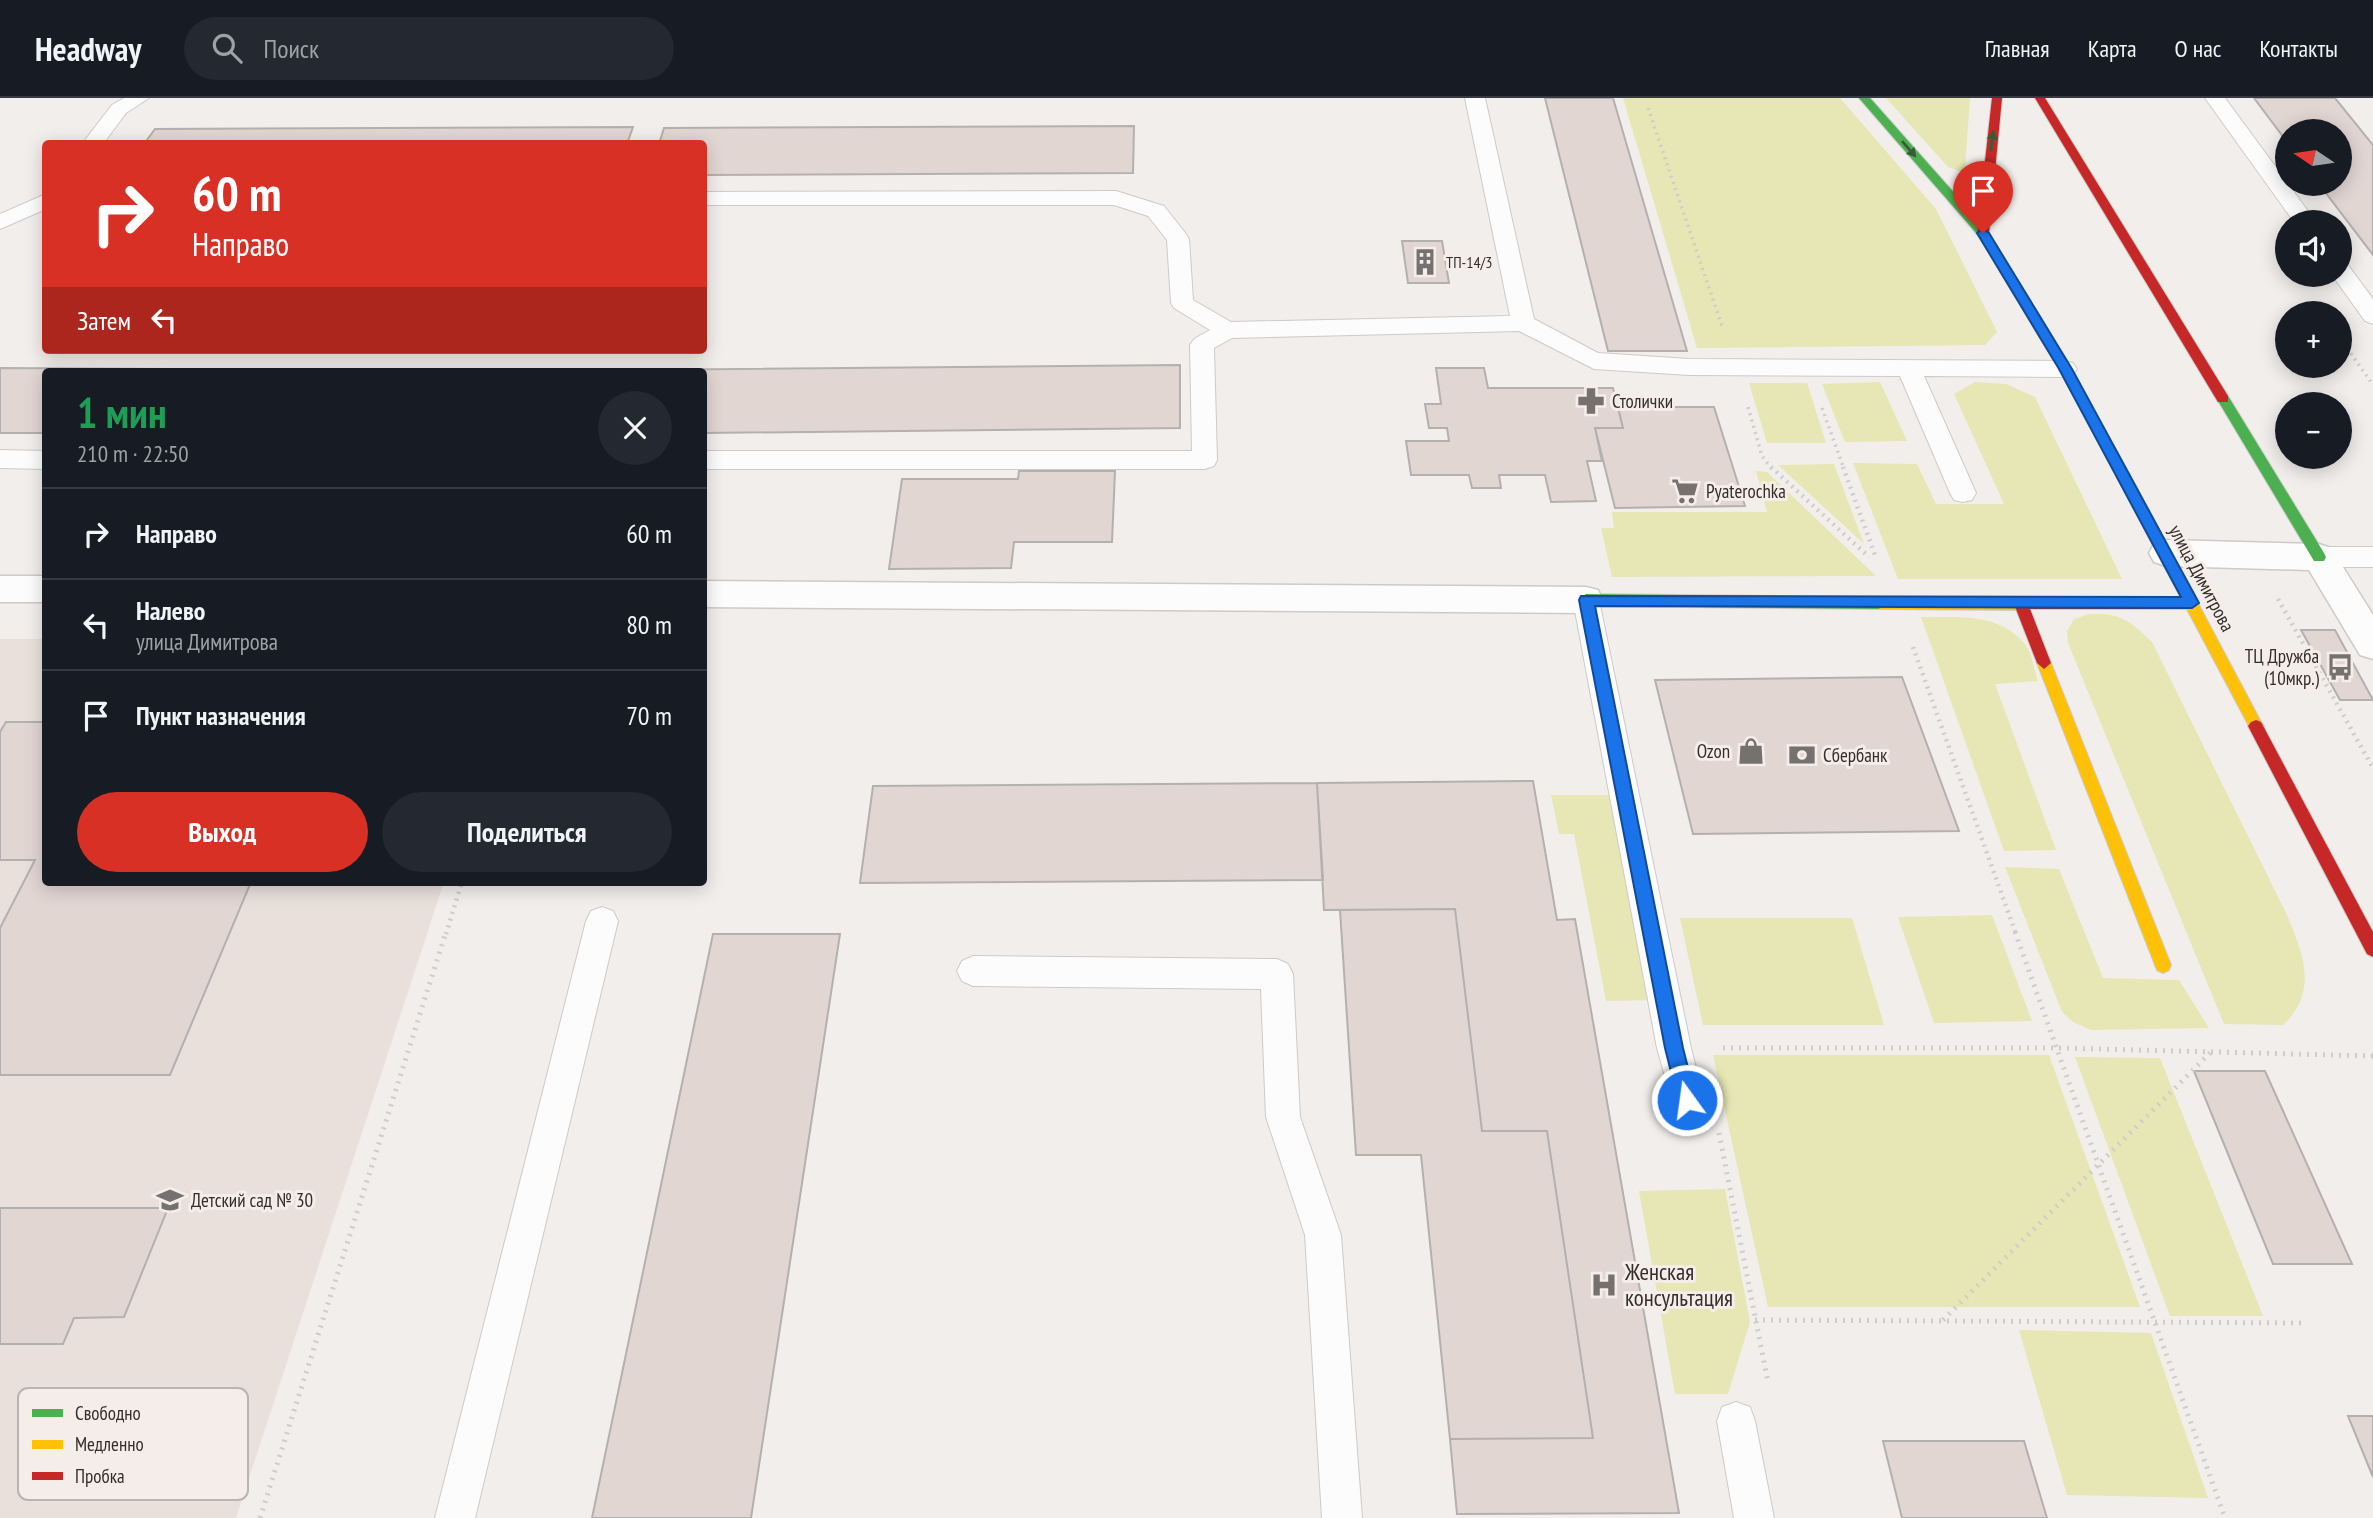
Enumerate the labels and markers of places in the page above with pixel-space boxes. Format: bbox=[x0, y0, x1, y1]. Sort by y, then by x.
pin bbox=[1953, 161, 2013, 233]
building icon: ТП-14/3 bbox=[1410, 247, 1440, 277]
place label: ТП-14/3 bbox=[1446, 252, 1493, 272]
pharmacy icon: Столички bbox=[1576, 386, 1606, 416]
place label: Столички bbox=[1612, 389, 1673, 413]
supermarket icon: Pyaterochka bbox=[1670, 476, 1700, 506]
place label: Pyaterochka bbox=[1706, 479, 1786, 503]
place label: ТЦ Дружба (10мкр.) bbox=[2245, 644, 2320, 690]
bus stop icon: ТЦ Дружба (10мкр.) bbox=[2325, 652, 2355, 682]
shop icon: Ozon bbox=[1736, 736, 1766, 766]
place label: Ozon bbox=[1697, 739, 1730, 763]
bank icon: Сбербанк bbox=[1787, 740, 1817, 770]
place label: Сбербанк bbox=[1823, 743, 1888, 767]
school or university icon: Детский сад № 30 bbox=[155, 1185, 185, 1215]
place label: Детский сад № 30 bbox=[191, 1188, 313, 1212]
place label: Женская консультация bbox=[1624, 1257, 1733, 1312]
hospital icon: Женская консультация bbox=[1589, 1270, 1619, 1300]

